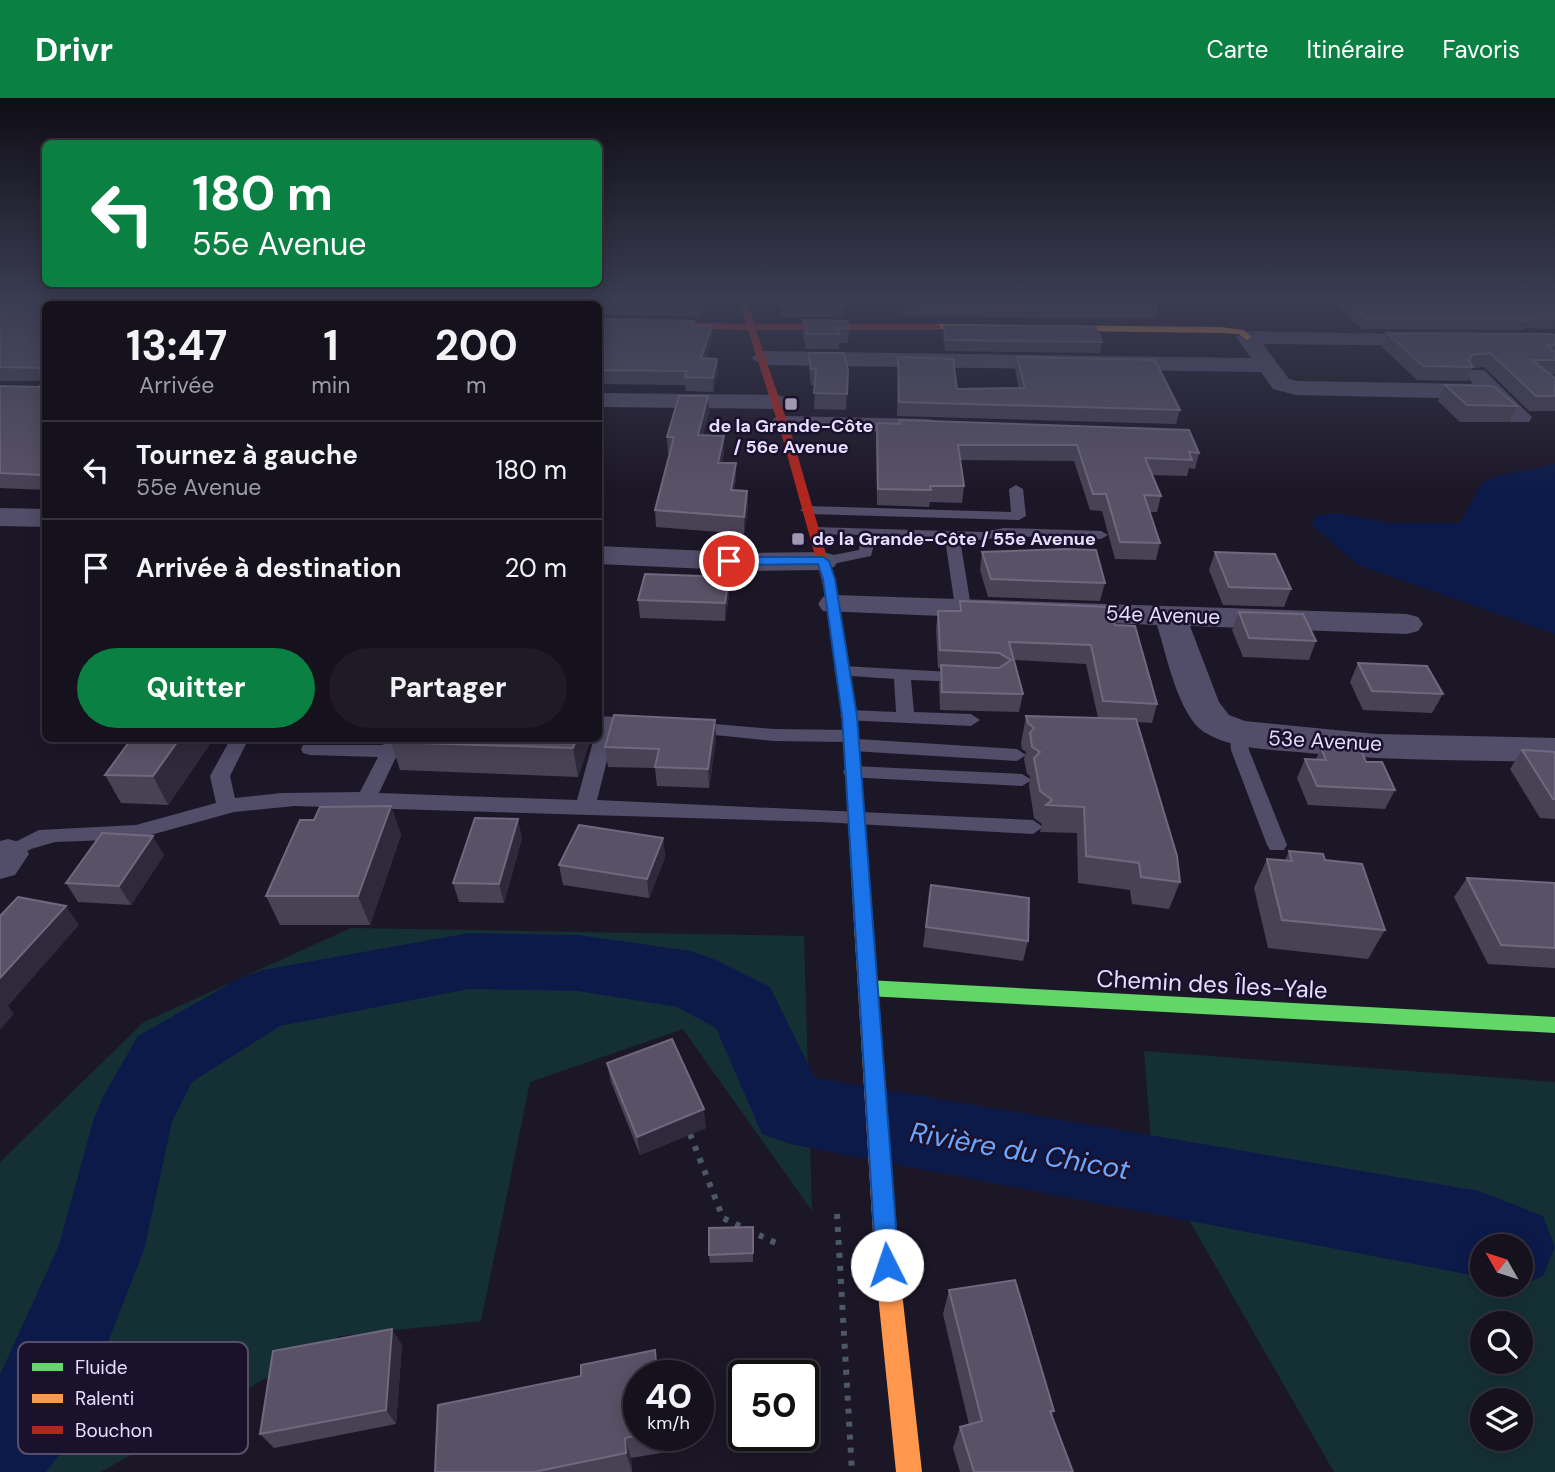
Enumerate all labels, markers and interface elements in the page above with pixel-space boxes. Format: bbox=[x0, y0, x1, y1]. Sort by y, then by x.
text: Drivr bbox=[35, 28, 113, 71]
text: Carte bbox=[1207, 34, 1268, 65]
text: Itinéraire bbox=[1306, 34, 1404, 65]
text: Favoris bbox=[1442, 34, 1520, 65]
text: 180 m bbox=[192, 161, 333, 225]
icon: left bbox=[77, 168, 168, 259]
text: 55e Avenue bbox=[192, 223, 366, 265]
text: 13:47 bbox=[126, 318, 227, 373]
text: 1 bbox=[323, 318, 339, 373]
text: 200 bbox=[435, 318, 518, 373]
text: Arrivée bbox=[139, 370, 214, 400]
text: min bbox=[311, 370, 351, 400]
text: m bbox=[466, 370, 487, 400]
marker: de la Grande-Côte / 56e Avenue bbox=[783, 396, 799, 412]
place label: de la Grande-Côte / 56e Avenue bbox=[709, 414, 874, 459]
text: Tournez à gauche bbox=[136, 438, 358, 472]
icon: left bbox=[77, 451, 115, 489]
text: 180 m bbox=[495, 453, 567, 487]
text: 55e Avenue bbox=[136, 472, 261, 502]
place label: de la Grande-Côte / 55e Avenue bbox=[812, 527, 1096, 551]
pin bbox=[699, 531, 759, 591]
marker: de la Grande-Côte / 55e Avenue bbox=[790, 531, 806, 547]
icon: arrive bbox=[710, 542, 748, 580]
icon: arrive bbox=[77, 549, 115, 587]
text: Arrivée à destination bbox=[136, 551, 402, 585]
text: 20 m bbox=[504, 551, 567, 585]
street label: 54e Avenue bbox=[1105, 599, 1221, 631]
button: Quitter bbox=[77, 648, 315, 728]
button: Partager bbox=[329, 648, 567, 728]
street label: 53e Avenue bbox=[1267, 724, 1383, 758]
street label: Chemin des Îles-Yale bbox=[1096, 962, 1328, 1006]
water label: Rivière du Chicot bbox=[907, 1113, 1133, 1189]
position arrow bbox=[850, 1228, 924, 1302]
north arrow bbox=[1470, 1234, 1533, 1297]
map controls bbox=[1470, 1234, 1533, 1451]
button: search bbox=[1470, 1311, 1533, 1374]
legend bbox=[18, 1342, 248, 1454]
text: Fluide bbox=[75, 1355, 128, 1380]
speed limit sign: 50 bbox=[728, 1360, 819, 1451]
text: 40 bbox=[645, 1373, 692, 1419]
text: Ralenti bbox=[75, 1386, 134, 1411]
button: layers bbox=[1470, 1388, 1533, 1451]
text: km/h bbox=[647, 1411, 690, 1435]
text: Bouchon bbox=[75, 1418, 153, 1443]

